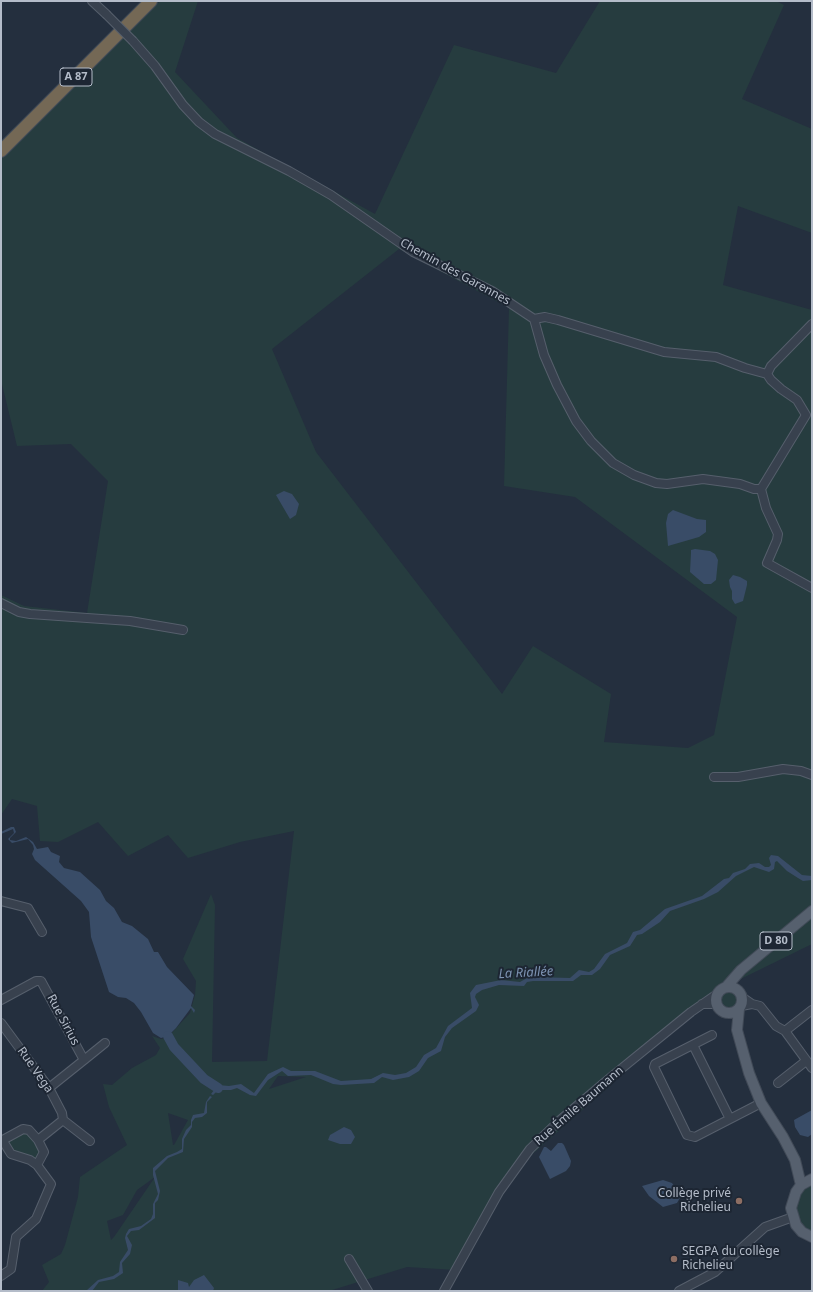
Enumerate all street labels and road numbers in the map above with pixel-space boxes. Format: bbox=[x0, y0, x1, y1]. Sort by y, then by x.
road number: A 87 bbox=[60, 68, 92, 86]
street label: Chemin des Garennes bbox=[397, 236, 513, 308]
road number: D 80 bbox=[760, 932, 792, 950]
street label: Rue Sirius bbox=[44, 992, 82, 1048]
street label: Rue Vega bbox=[14, 1044, 56, 1096]
street label: Rue Émile Baumann bbox=[531, 1063, 627, 1149]

